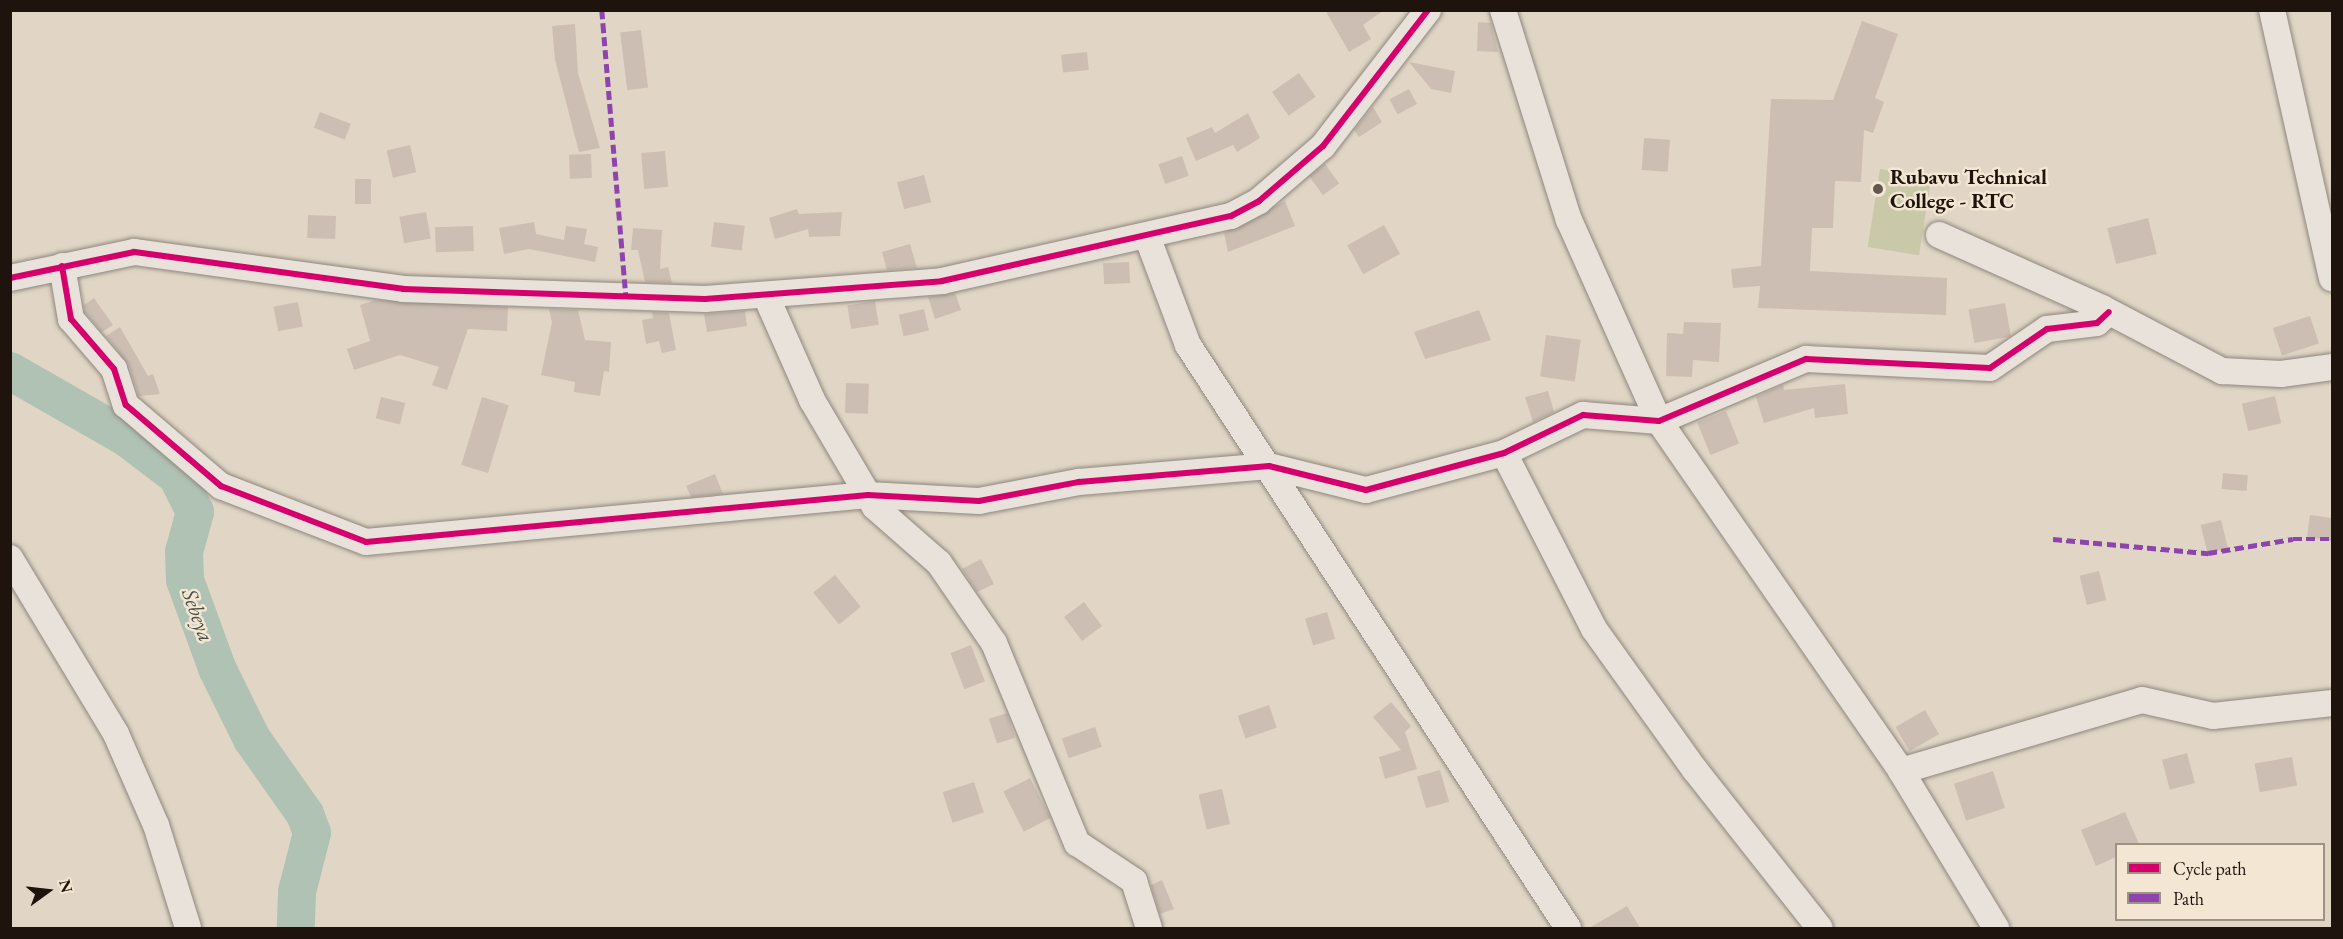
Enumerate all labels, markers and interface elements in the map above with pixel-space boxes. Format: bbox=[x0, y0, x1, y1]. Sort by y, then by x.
place label: Rubavu Technical College - RTC bbox=[1890, 164, 2047, 214]
marker: Rubavu Technical College - RTC bbox=[1871, 182, 1885, 196]
water label: Sebeya bbox=[176, 585, 220, 645]
legend bbox=[2115, 843, 2325, 921]
text: Cycle path bbox=[2173, 857, 2247, 880]
north arrow bbox=[18, 861, 78, 921]
text: N bbox=[54, 877, 78, 895]
text: Path bbox=[2173, 887, 2204, 910]

